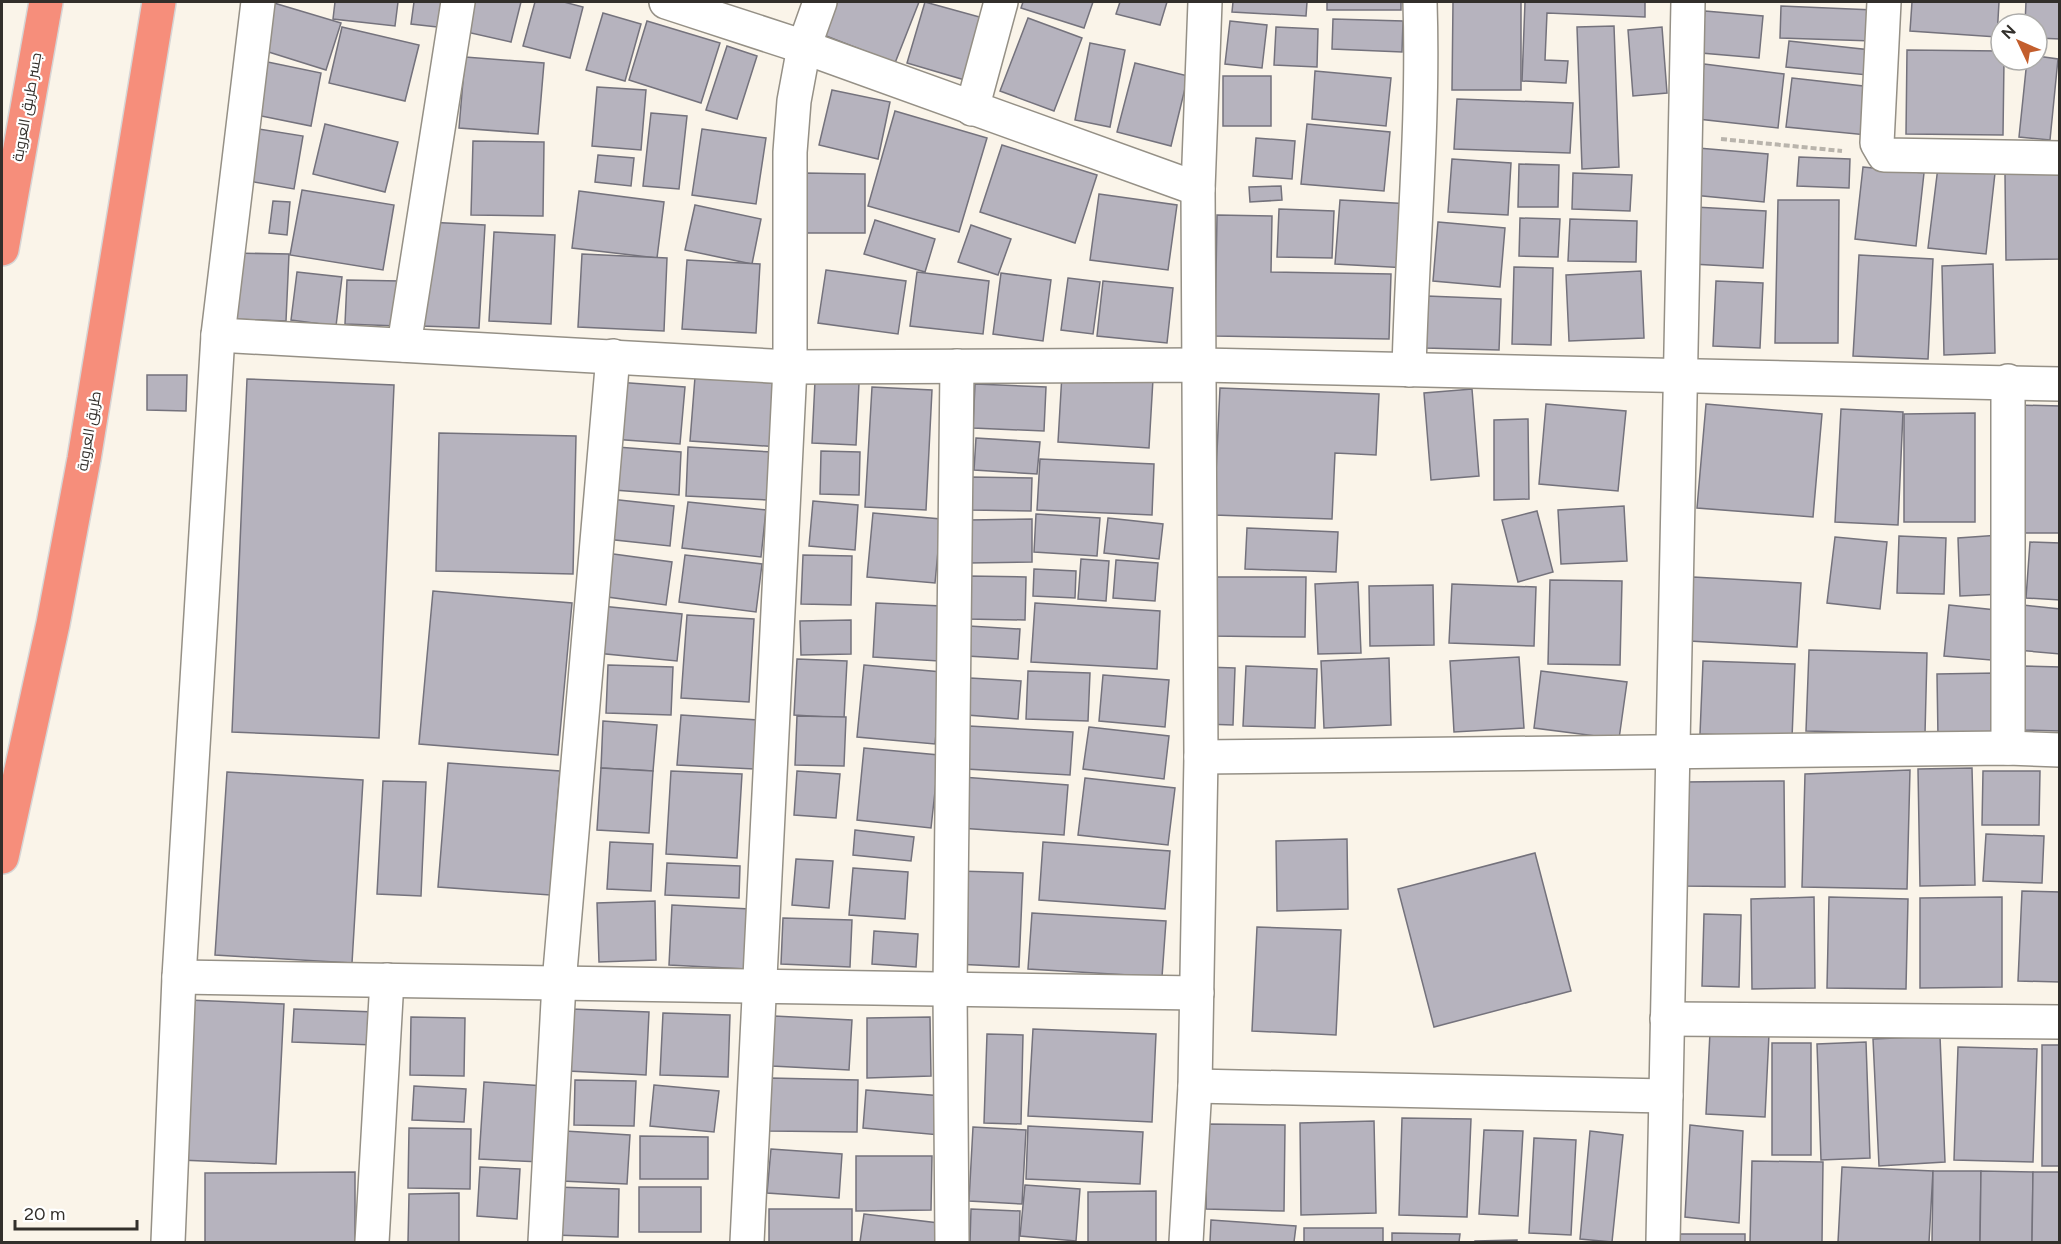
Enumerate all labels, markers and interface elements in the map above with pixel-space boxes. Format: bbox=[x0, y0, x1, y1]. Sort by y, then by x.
north arrow bbox=[1989, 12, 2049, 72]
text: N bbox=[1997, 21, 2020, 43]
street label: جسر طريق العروبة bbox=[9, 51, 46, 163]
street label: طريق العروبة bbox=[73, 390, 106, 473]
scale bar bbox=[15, 1193, 136, 1231]
text: 20 m bbox=[24, 1203, 65, 1225]

